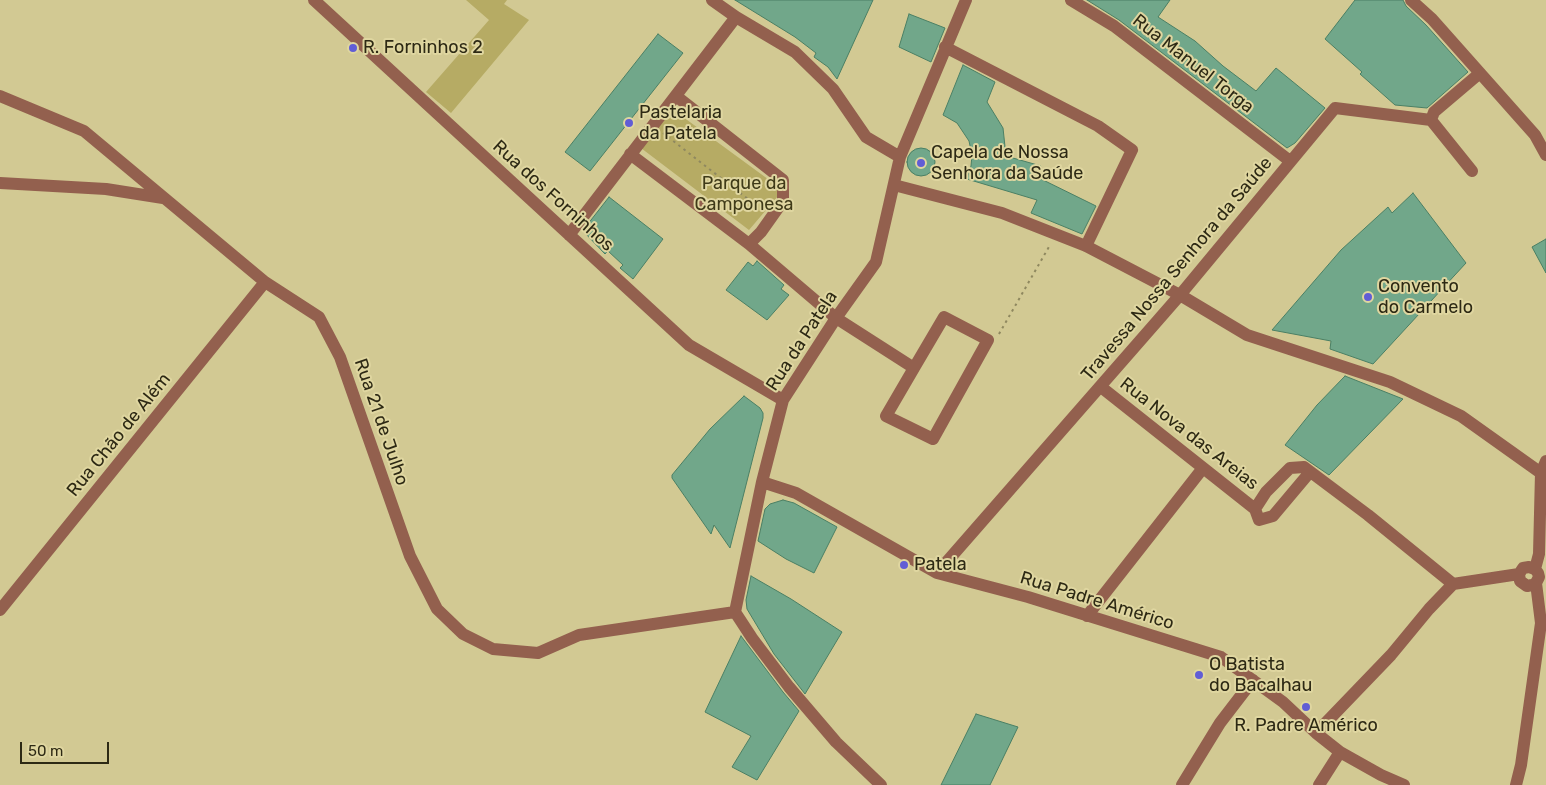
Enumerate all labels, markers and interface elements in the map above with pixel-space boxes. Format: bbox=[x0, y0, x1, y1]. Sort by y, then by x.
street label: Rua Manuel Torga bbox=[1128, 10, 1258, 118]
place label: R. Forninhos 2 bbox=[363, 37, 483, 59]
marker: R. Forninhos 2 bbox=[347, 42, 359, 54]
place label: Pastelaria da Patela bbox=[639, 102, 722, 144]
marker: Pastelaria da Patela bbox=[623, 117, 635, 129]
street label: Rua dos Forninhos bbox=[488, 136, 618, 256]
place label: Capela de Nossa Senhora da Saúde bbox=[931, 142, 1083, 184]
street label: Travessa Nossa Senhora da Saúde bbox=[1077, 153, 1277, 385]
marker: Capela de Nossa Senhora da Saúde bbox=[915, 157, 927, 169]
park label: Parque da Camponesa bbox=[694, 173, 794, 215]
place label: Convento do Carmelo bbox=[1378, 276, 1473, 318]
street label: Rua da Patela bbox=[762, 287, 842, 395]
marker: Convento do Carmelo bbox=[1362, 291, 1374, 303]
street label: Rua 21 de Julho bbox=[349, 356, 413, 488]
street label: Rua Chão de Além bbox=[63, 369, 175, 501]
street label: Rua Nova das Areias bbox=[1115, 373, 1263, 495]
place label: Patela bbox=[914, 554, 967, 576]
marker: Patela bbox=[898, 559, 910, 571]
street label: Rua Padre Américo bbox=[1017, 567, 1177, 635]
place label: O Batista do Bacalhau bbox=[1209, 654, 1312, 696]
marker: O Batista do Bacalhau bbox=[1193, 669, 1205, 681]
marker: R. Padre Américo bbox=[1300, 701, 1312, 713]
place label: R. Padre Américo bbox=[1234, 715, 1378, 737]
scale bar bbox=[22, 732, 111, 764]
text: 50 m bbox=[28, 742, 63, 760]

